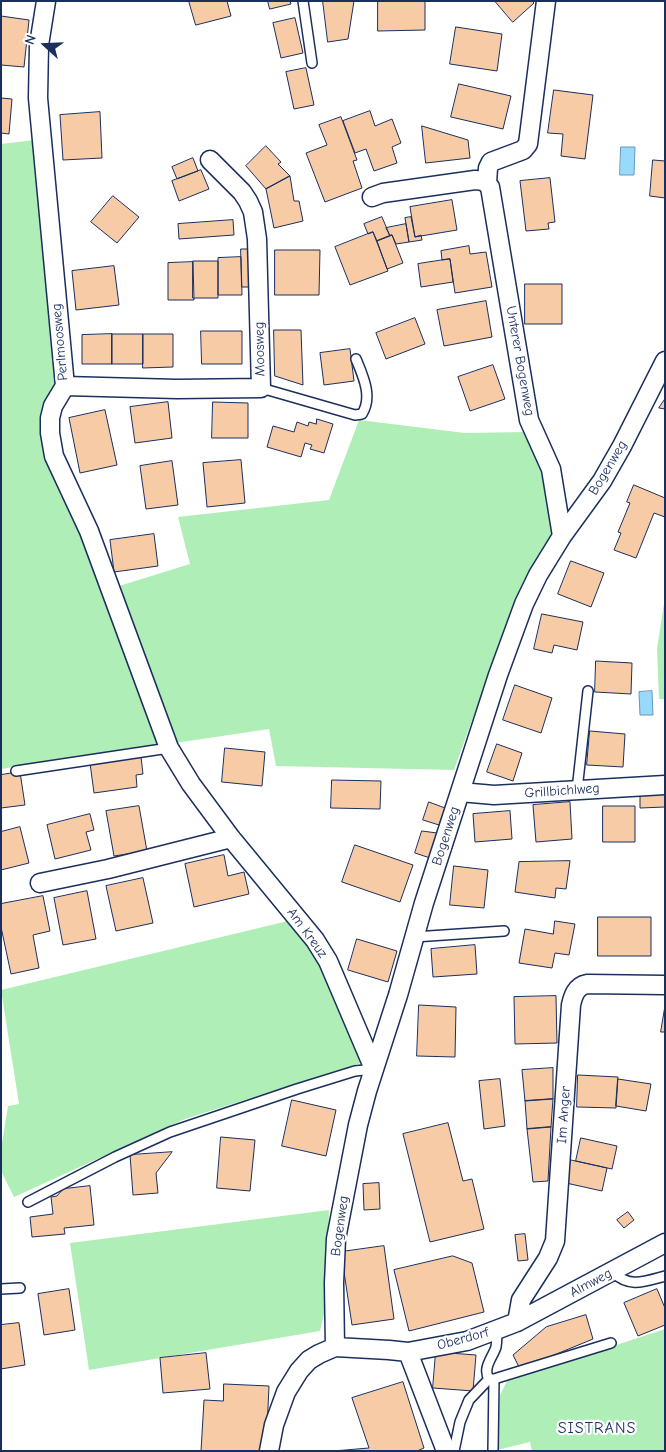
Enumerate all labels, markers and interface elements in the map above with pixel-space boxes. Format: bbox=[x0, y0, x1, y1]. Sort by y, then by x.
north arrow bbox=[20, 20, 70, 70]
text: N bbox=[21, 33, 40, 47]
street label: Perlmoosweg bbox=[48, 303, 72, 381]
street label: Unterer Bogenweg bbox=[502, 305, 538, 417]
street label: Moosweg bbox=[251, 321, 269, 377]
street label: Bogenweg bbox=[585, 438, 631, 498]
street label: Grillbichlweg bbox=[524, 780, 600, 802]
street label: Bogenweg bbox=[429, 804, 463, 868]
street label: Am Kreuz bbox=[283, 905, 331, 961]
street label: Im Anger bbox=[554, 1086, 574, 1144]
street label: Bogenweg bbox=[327, 1195, 353, 1257]
street label: Almweg bbox=[567, 1265, 615, 1301]
street label: Oberdorf bbox=[435, 1324, 491, 1354]
district label: SISTRANS bbox=[557, 1418, 637, 1438]

